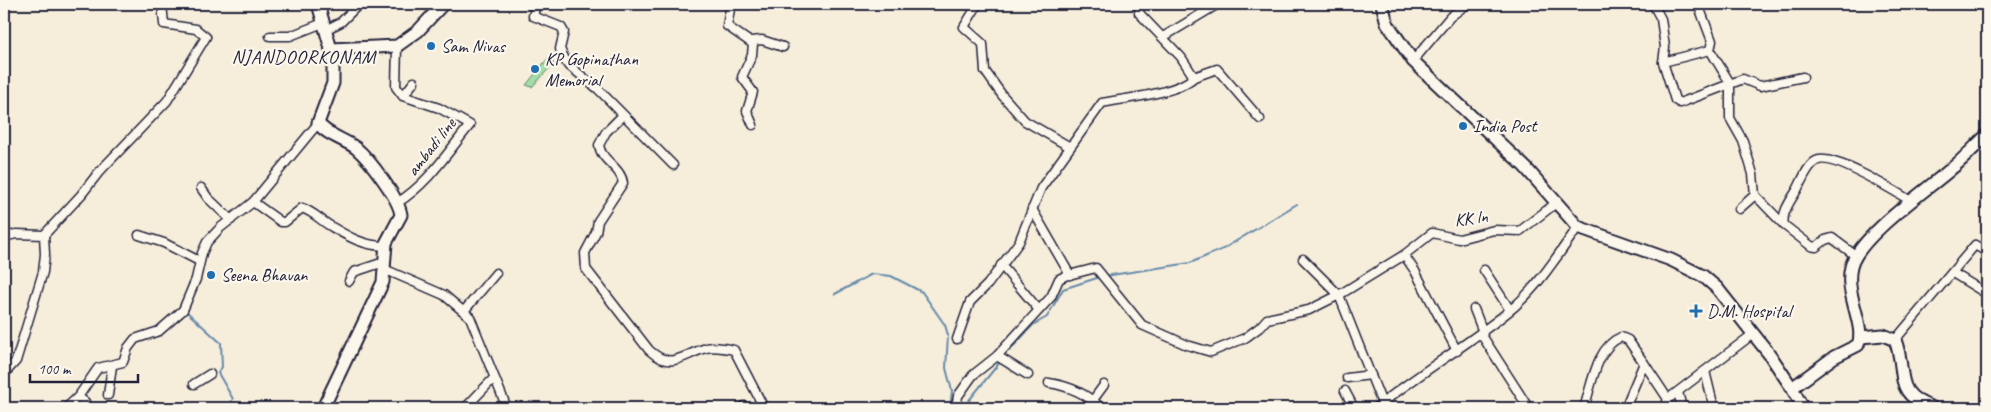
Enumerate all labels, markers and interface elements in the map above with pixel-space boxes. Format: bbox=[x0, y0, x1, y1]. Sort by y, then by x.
place label: Sam Nivas bbox=[441, 35, 507, 57]
marker: Sam Nivas bbox=[425, 40, 437, 52]
district label: NJANDOORKONAM bbox=[232, 45, 378, 69]
place label: KP Gopinathan Memorial bbox=[545, 48, 639, 91]
marker: KP Gopinathan Memorial bbox=[529, 63, 541, 75]
street label: ambadi line bbox=[401, 112, 461, 181]
place label: India Post bbox=[1473, 115, 1538, 137]
marker: India Post bbox=[1457, 120, 1469, 132]
street label: KK ln bbox=[1453, 205, 1490, 231]
place label: Seena Bhavan bbox=[221, 264, 308, 286]
marker: Seena Bhavan bbox=[205, 269, 217, 281]
place label: D.M. Hospital bbox=[1707, 300, 1794, 322]
marker: D.M. Hospital bbox=[1689, 304, 1703, 318]
scale bar bbox=[30, 352, 138, 384]
text: 100 m bbox=[38, 360, 72, 379]

